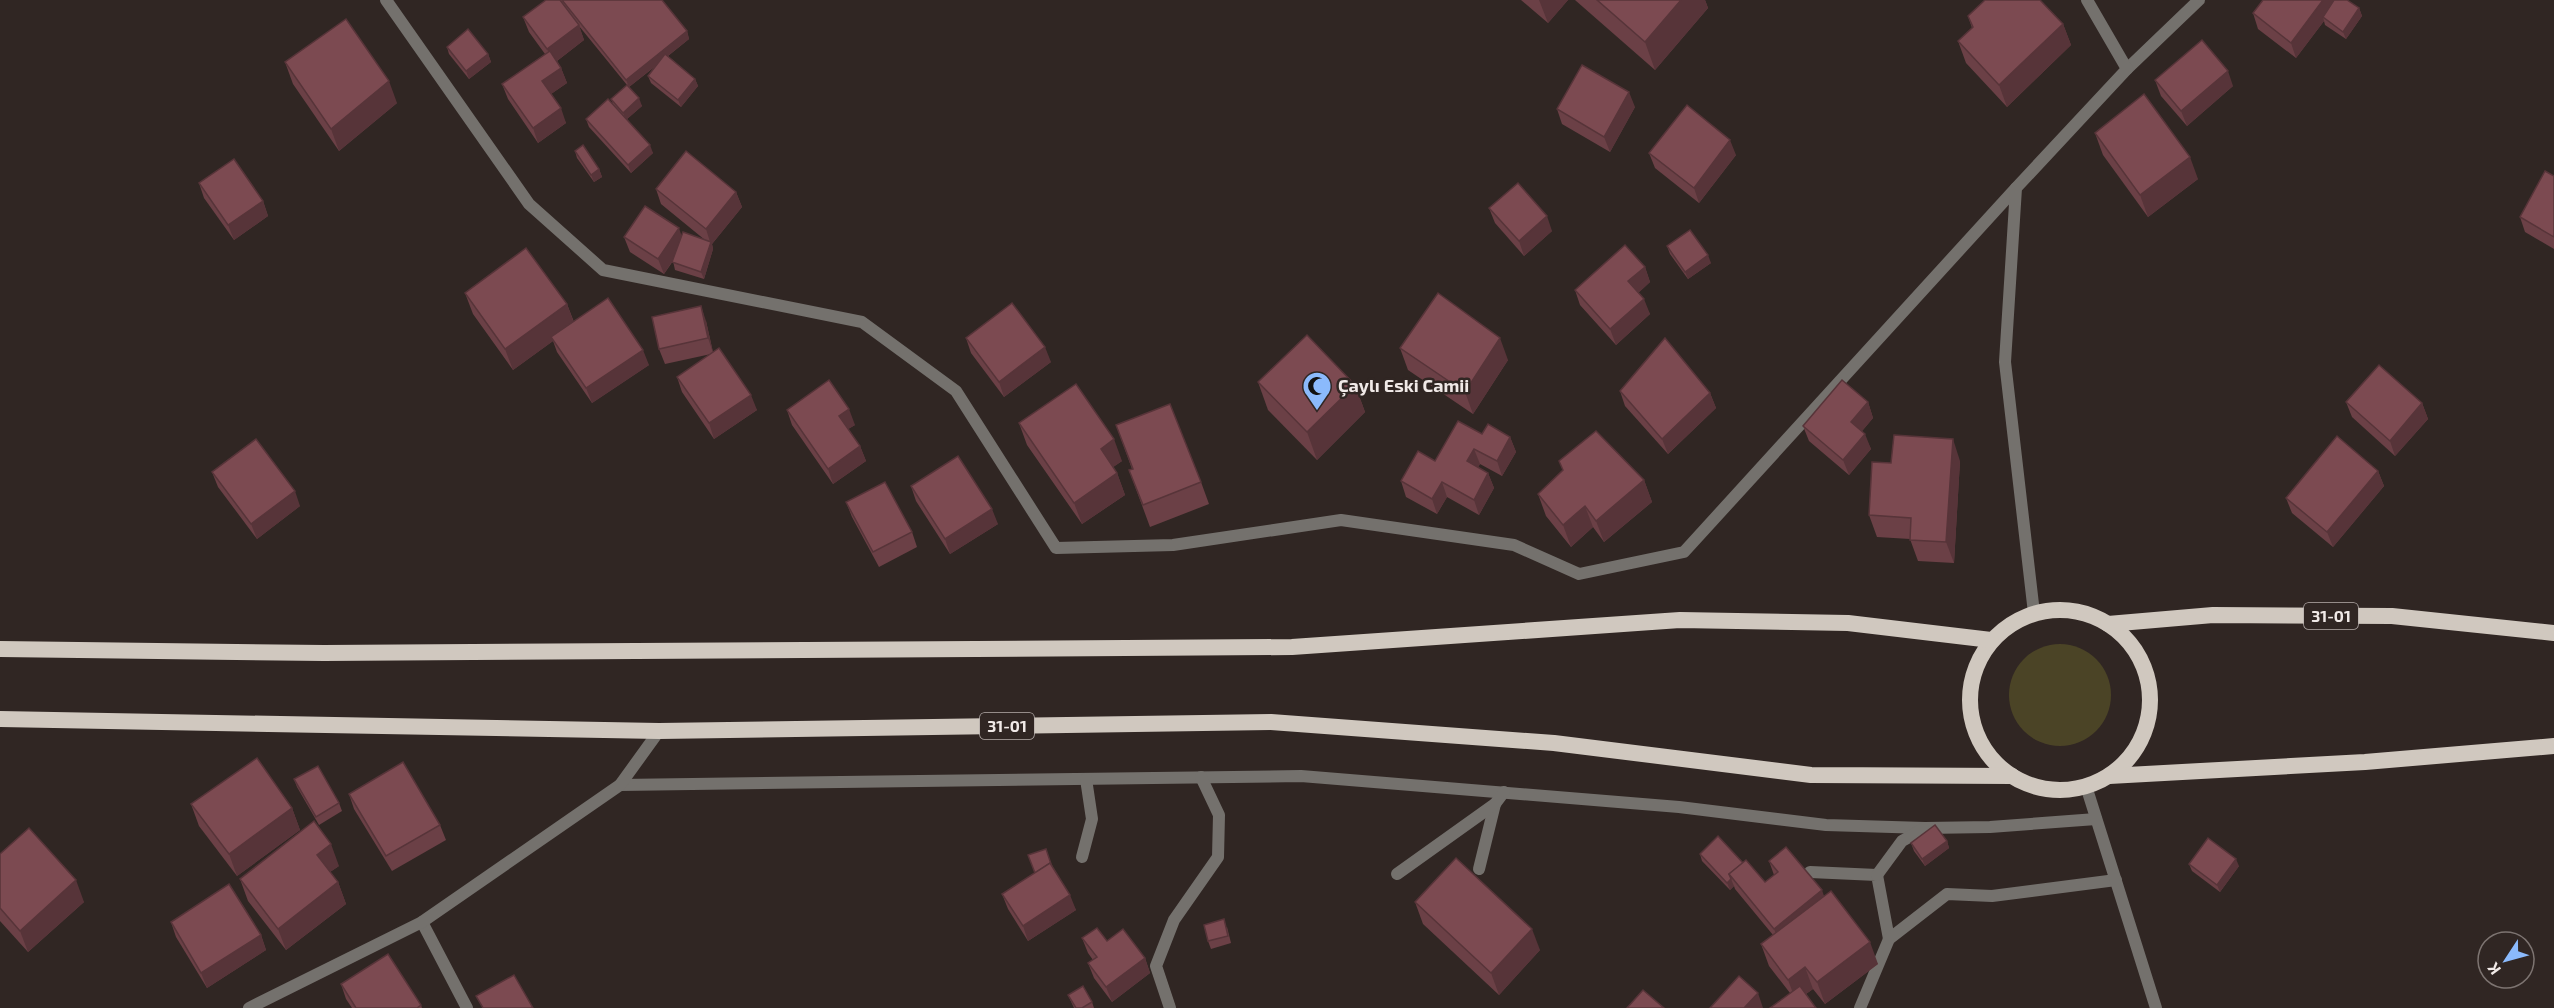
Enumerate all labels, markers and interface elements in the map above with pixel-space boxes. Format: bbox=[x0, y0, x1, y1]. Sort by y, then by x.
mosque icon: Çaylı Eski Camii bbox=[1301, 370, 1333, 412]
place label: Çaylı Eski Camii bbox=[1338, 374, 1469, 397]
road number: 31-01 bbox=[2304, 603, 2358, 629]
road number: 31-01 bbox=[980, 713, 1034, 739]
north arrow bbox=[2476, 930, 2536, 990]
text: K bbox=[2482, 959, 2504, 979]

